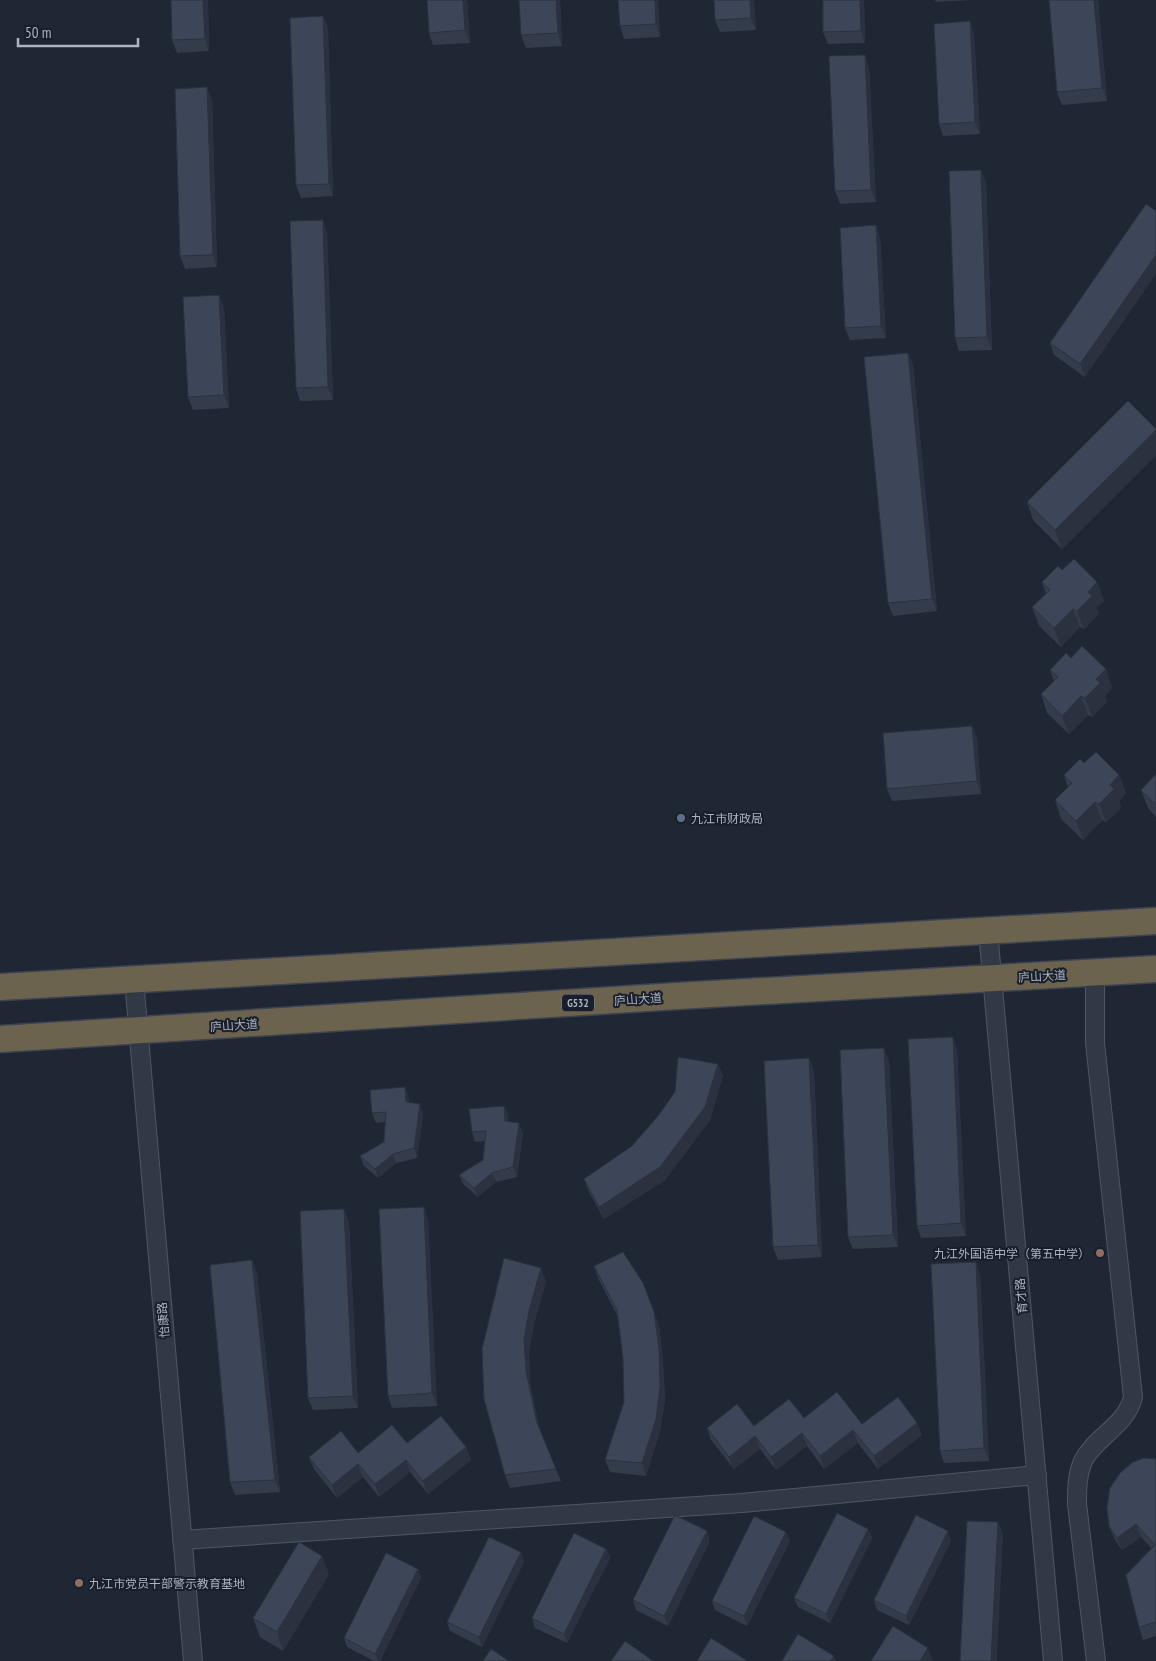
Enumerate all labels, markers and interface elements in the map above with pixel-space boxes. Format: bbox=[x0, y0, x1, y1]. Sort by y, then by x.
scale bar bbox=[18, 15, 138, 47]
text: 50 m bbox=[25, 23, 51, 42]
place label: 九江市财政局 bbox=[691, 811, 763, 826]
marker: 九江市财政局 bbox=[675, 812, 687, 824]
street label: 庐山大道 bbox=[1018, 967, 1066, 985]
street label: 庐山大道 bbox=[614, 990, 662, 1008]
road number: G532 bbox=[562, 994, 594, 1011]
street label: 庐山大道 bbox=[210, 1016, 258, 1034]
place label: 九江外国语中学（第五中学） bbox=[934, 1246, 1090, 1261]
marker: 九江外国语中学（第五中学） bbox=[1094, 1247, 1106, 1259]
street label: 育才路 bbox=[1012, 1277, 1030, 1315]
street label: 怡康路 bbox=[154, 1301, 172, 1339]
place label: 九江市党员干部警示教育基地 bbox=[89, 1576, 245, 1591]
marker: 九江市党员干部警示教育基地 bbox=[73, 1577, 85, 1589]

